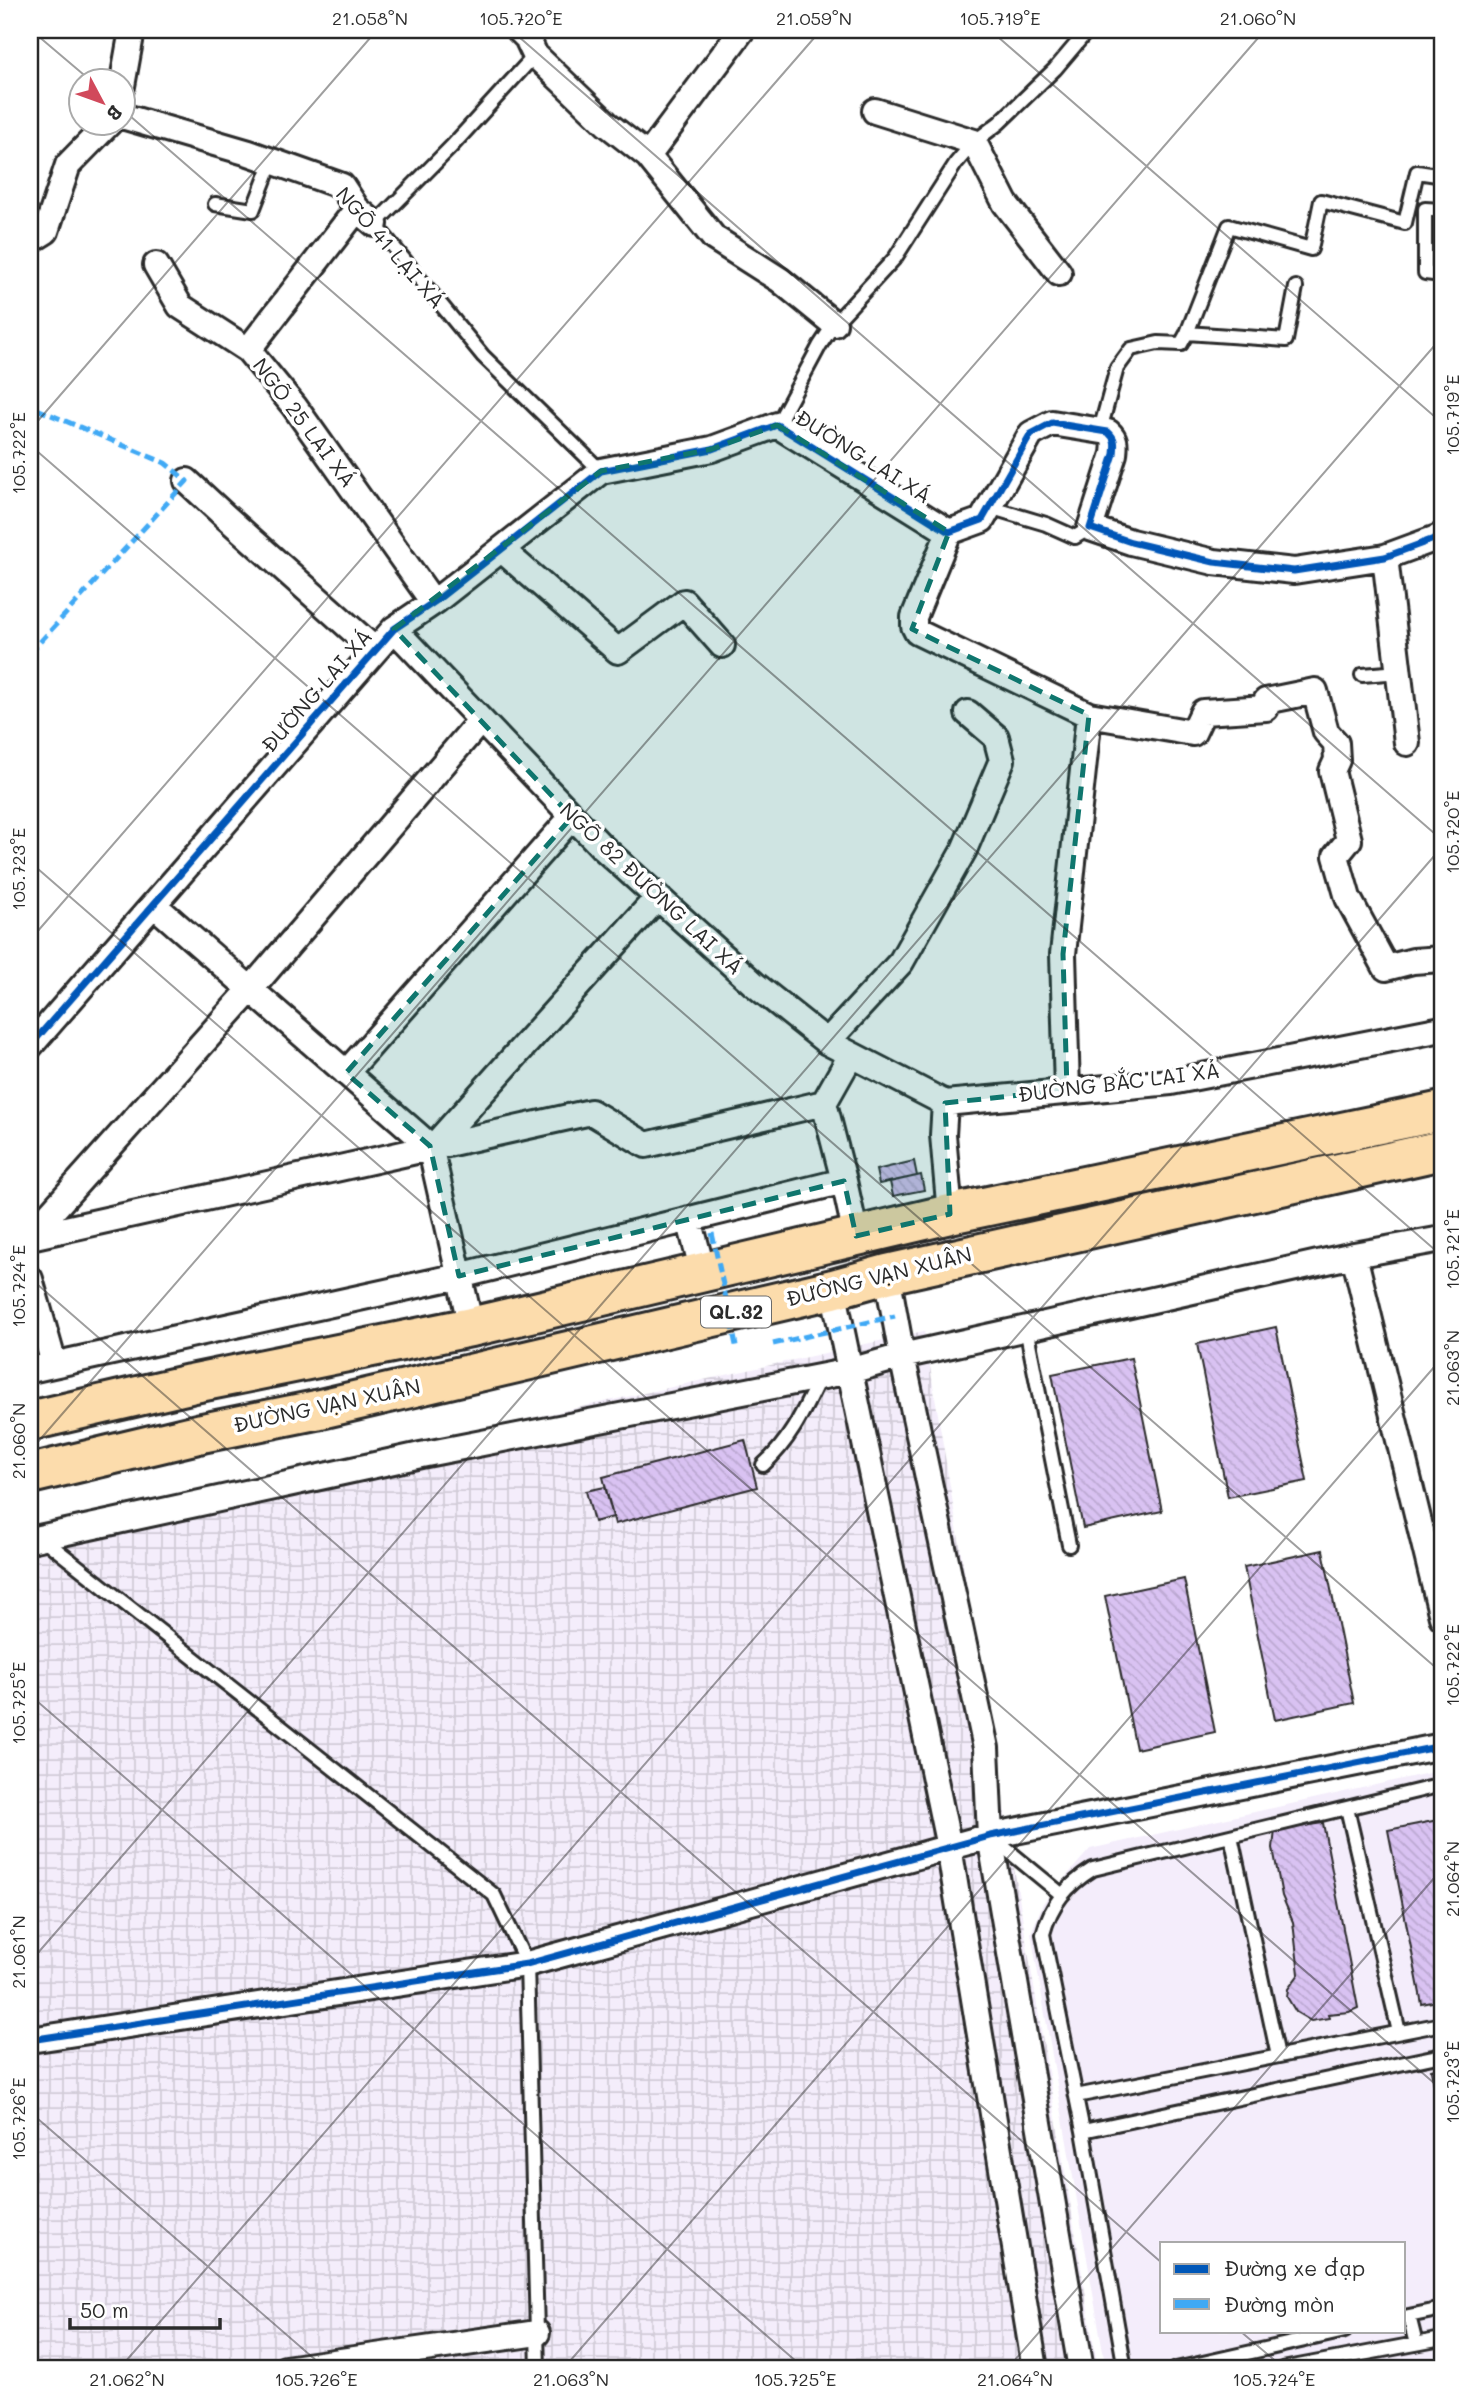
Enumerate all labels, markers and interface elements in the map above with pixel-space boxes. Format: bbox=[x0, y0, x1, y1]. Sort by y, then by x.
text: 21.058°N bbox=[332, 6, 408, 30]
text: 105.720°E bbox=[479, 6, 563, 30]
text: 21.059°N bbox=[776, 6, 852, 30]
text: 105.719°E bbox=[960, 6, 1040, 30]
text: 21.060°N bbox=[1220, 6, 1296, 30]
north arrow bbox=[66, 66, 136, 136]
text: B bbox=[102, 100, 129, 127]
street label: NGÕ 41 LẠI XÁ bbox=[331, 180, 451, 314]
street label: NGÕ 25 LAI XÁ bbox=[248, 352, 363, 492]
text: 105.719°E bbox=[1440, 375, 1464, 455]
street label: ĐƯỜNG LAI XÁ bbox=[791, 403, 937, 508]
text: 105.722°E bbox=[6, 412, 30, 494]
street label: ĐƯỜNG LAI XÁ bbox=[255, 623, 377, 757]
text: 105.720°E bbox=[1440, 790, 1464, 874]
street label: NGÕ 82 ĐƯỜNG LAI XÁ bbox=[555, 796, 749, 980]
text: 105.723°E bbox=[6, 828, 30, 910]
street label: ĐƯỜNG BẮC LAI XÁ bbox=[1016, 1055, 1221, 1107]
text: 105.721°E bbox=[1440, 1209, 1464, 1289]
street label: ĐƯỜNG VẠN XUÂN bbox=[783, 1239, 974, 1312]
text: 105.724°E bbox=[6, 1245, 30, 1327]
road number: QL.32 bbox=[701, 1296, 771, 1328]
text: 21.063°N bbox=[1440, 1330, 1464, 1406]
street label: ĐƯỜNG VẠN XUÂN bbox=[231, 1372, 423, 1438]
text: 21.060°N bbox=[6, 1403, 30, 1479]
text: 105.722°E bbox=[1440, 1624, 1464, 1706]
text: 105.725°E bbox=[6, 1662, 30, 1744]
text: 21.064°N bbox=[1440, 1841, 1464, 1917]
text: 21.061°N bbox=[6, 1915, 30, 1989]
text: 105.723°E bbox=[1440, 2041, 1464, 2123]
text: 105.726°E bbox=[6, 2077, 30, 2161]
legend bbox=[1160, 2242, 1406, 2332]
text: Đường xe đạp bbox=[1224, 2254, 1365, 2281]
scale bar bbox=[70, 2287, 220, 2331]
text: Đường mòn bbox=[1224, 2290, 1334, 2317]
text: 50 m bbox=[80, 2296, 129, 2323]
text: 21.062°N bbox=[89, 2367, 165, 2391]
text: 105.726°E bbox=[274, 2367, 358, 2391]
text: 21.063°N bbox=[533, 2367, 609, 2391]
text: 105.725°E bbox=[754, 2367, 836, 2391]
text: 21.064°N bbox=[977, 2367, 1053, 2391]
text: 105.724°E bbox=[1233, 2367, 1315, 2391]

